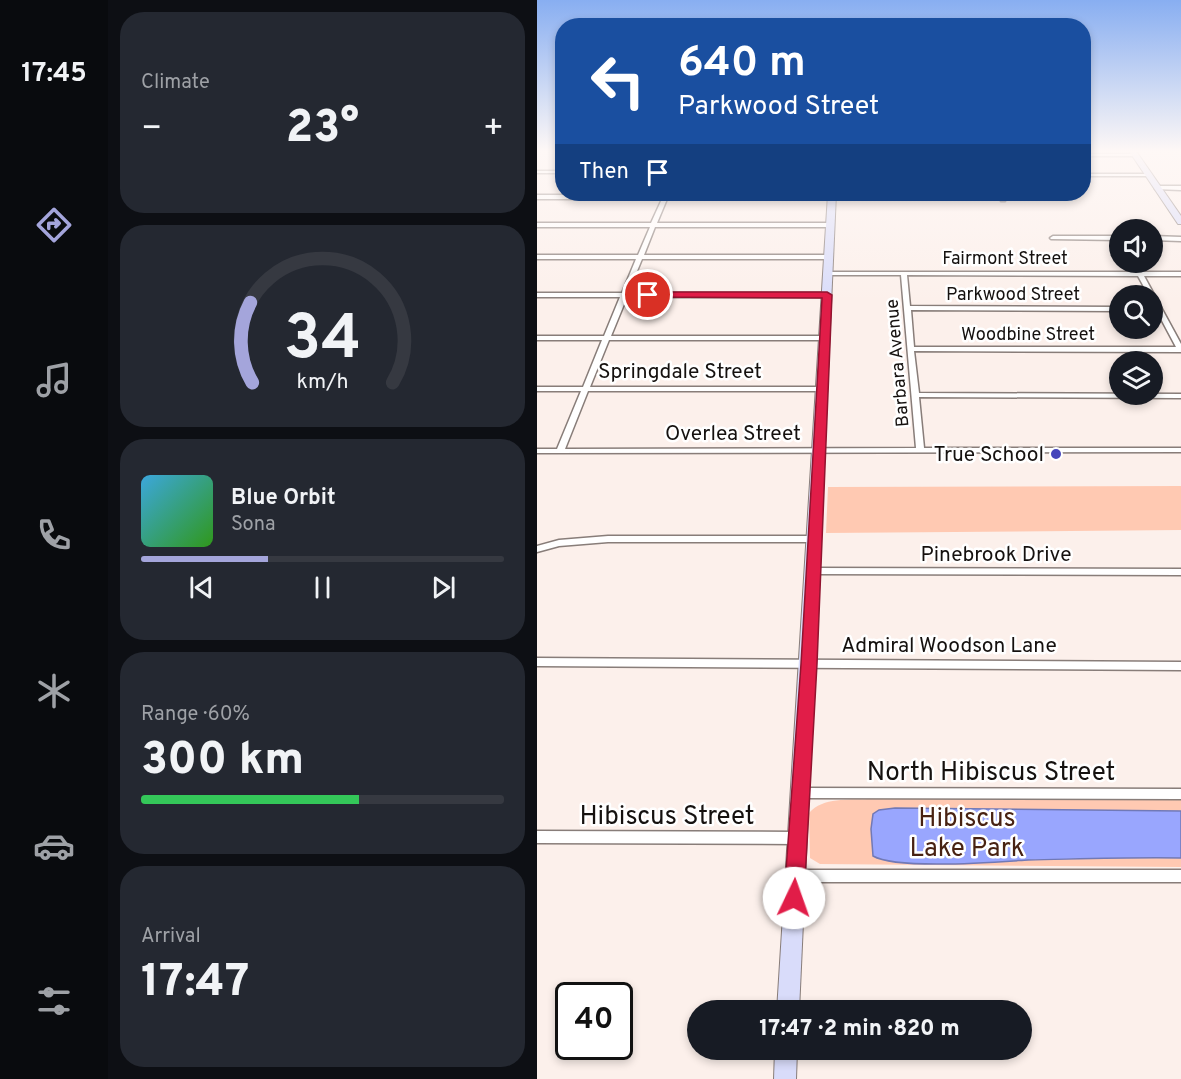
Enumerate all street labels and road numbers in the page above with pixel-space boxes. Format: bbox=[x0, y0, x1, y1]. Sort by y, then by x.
street label: Fairmont Street bbox=[942, 248, 1068, 271]
street label: Parkwood Street bbox=[946, 284, 1080, 307]
street label: Barbara Avenue bbox=[881, 298, 916, 428]
street label: Woodbine Street bbox=[961, 324, 1095, 347]
street label: Springdale Street bbox=[598, 359, 762, 386]
street label: Overlea Street bbox=[665, 421, 801, 448]
street label: Pinebrook Drive bbox=[921, 542, 1071, 569]
street label: Admiral Woodson Lane bbox=[841, 633, 1057, 660]
street label: North Hibiscus Street bbox=[867, 757, 1115, 790]
street label: Hibiscus Street bbox=[579, 801, 755, 834]

